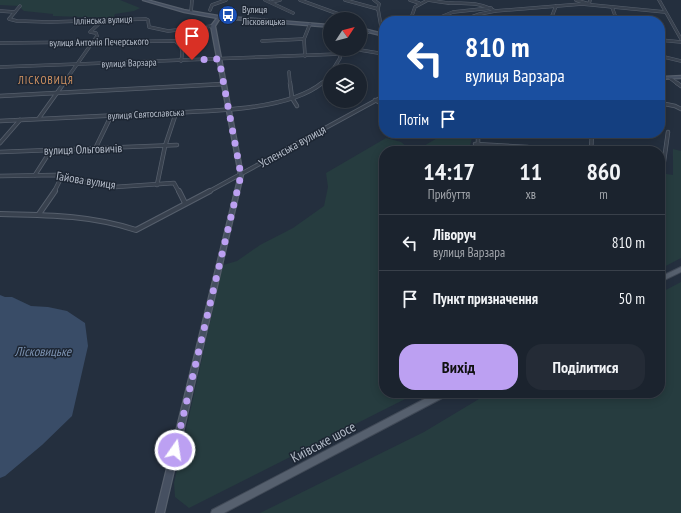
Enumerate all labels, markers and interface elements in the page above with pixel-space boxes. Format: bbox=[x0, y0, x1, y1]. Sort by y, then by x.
place label: Вулиця Лісковицька bbox=[241, 3, 285, 28]
bus stop icon: Вулиця Лісковицька bbox=[217, 4, 239, 26]
street label: Іллінська вулиця bbox=[73, 12, 133, 28]
north arrow bbox=[323, 12, 367, 56]
map controls bbox=[323, 12, 367, 108]
pin bbox=[175, 19, 209, 60]
icon: arrive bbox=[181, 25, 203, 47]
text: 810 m bbox=[465, 28, 529, 65]
icon: left bbox=[399, 32, 451, 84]
street label: вулиця Антонія Печерського bbox=[49, 35, 149, 49]
street label: вулиця Варзара bbox=[101, 56, 157, 70]
button: layers bbox=[323, 64, 367, 108]
text: вулиця Варзара bbox=[465, 64, 565, 87]
district label: ЛІСКОВИЦЯ bbox=[17, 73, 74, 87]
street label: вулиця Святославська bbox=[107, 105, 185, 123]
icon: arrive bbox=[437, 108, 459, 130]
text: Потім bbox=[399, 110, 429, 129]
street label: Успенська вулиця bbox=[256, 121, 328, 171]
street label: вулиця Ольговичів bbox=[44, 140, 123, 158]
text: 14:17 bbox=[423, 156, 475, 187]
text: 11 bbox=[519, 156, 542, 187]
text: 860 bbox=[586, 156, 621, 187]
street label: Гайова вулиця bbox=[55, 168, 117, 192]
text: Прибуття bbox=[428, 186, 470, 203]
text: хв bbox=[525, 186, 536, 203]
text: m bbox=[599, 186, 608, 203]
text: Ліворуч bbox=[433, 225, 476, 244]
icon: left bbox=[399, 232, 421, 254]
text: 810 m bbox=[612, 233, 645, 252]
text: вулиця Варзара bbox=[433, 244, 505, 261]
icon: arrive bbox=[399, 288, 421, 310]
text: Пункт призначення bbox=[433, 289, 538, 308]
text: 50 m bbox=[619, 289, 645, 308]
water label: Лісковицьке bbox=[14, 343, 73, 360]
button: Вихід bbox=[399, 344, 518, 390]
button: Поділитися bbox=[526, 344, 645, 390]
street label: Київське шосе bbox=[287, 417, 359, 467]
position arrow bbox=[154, 429, 196, 471]

